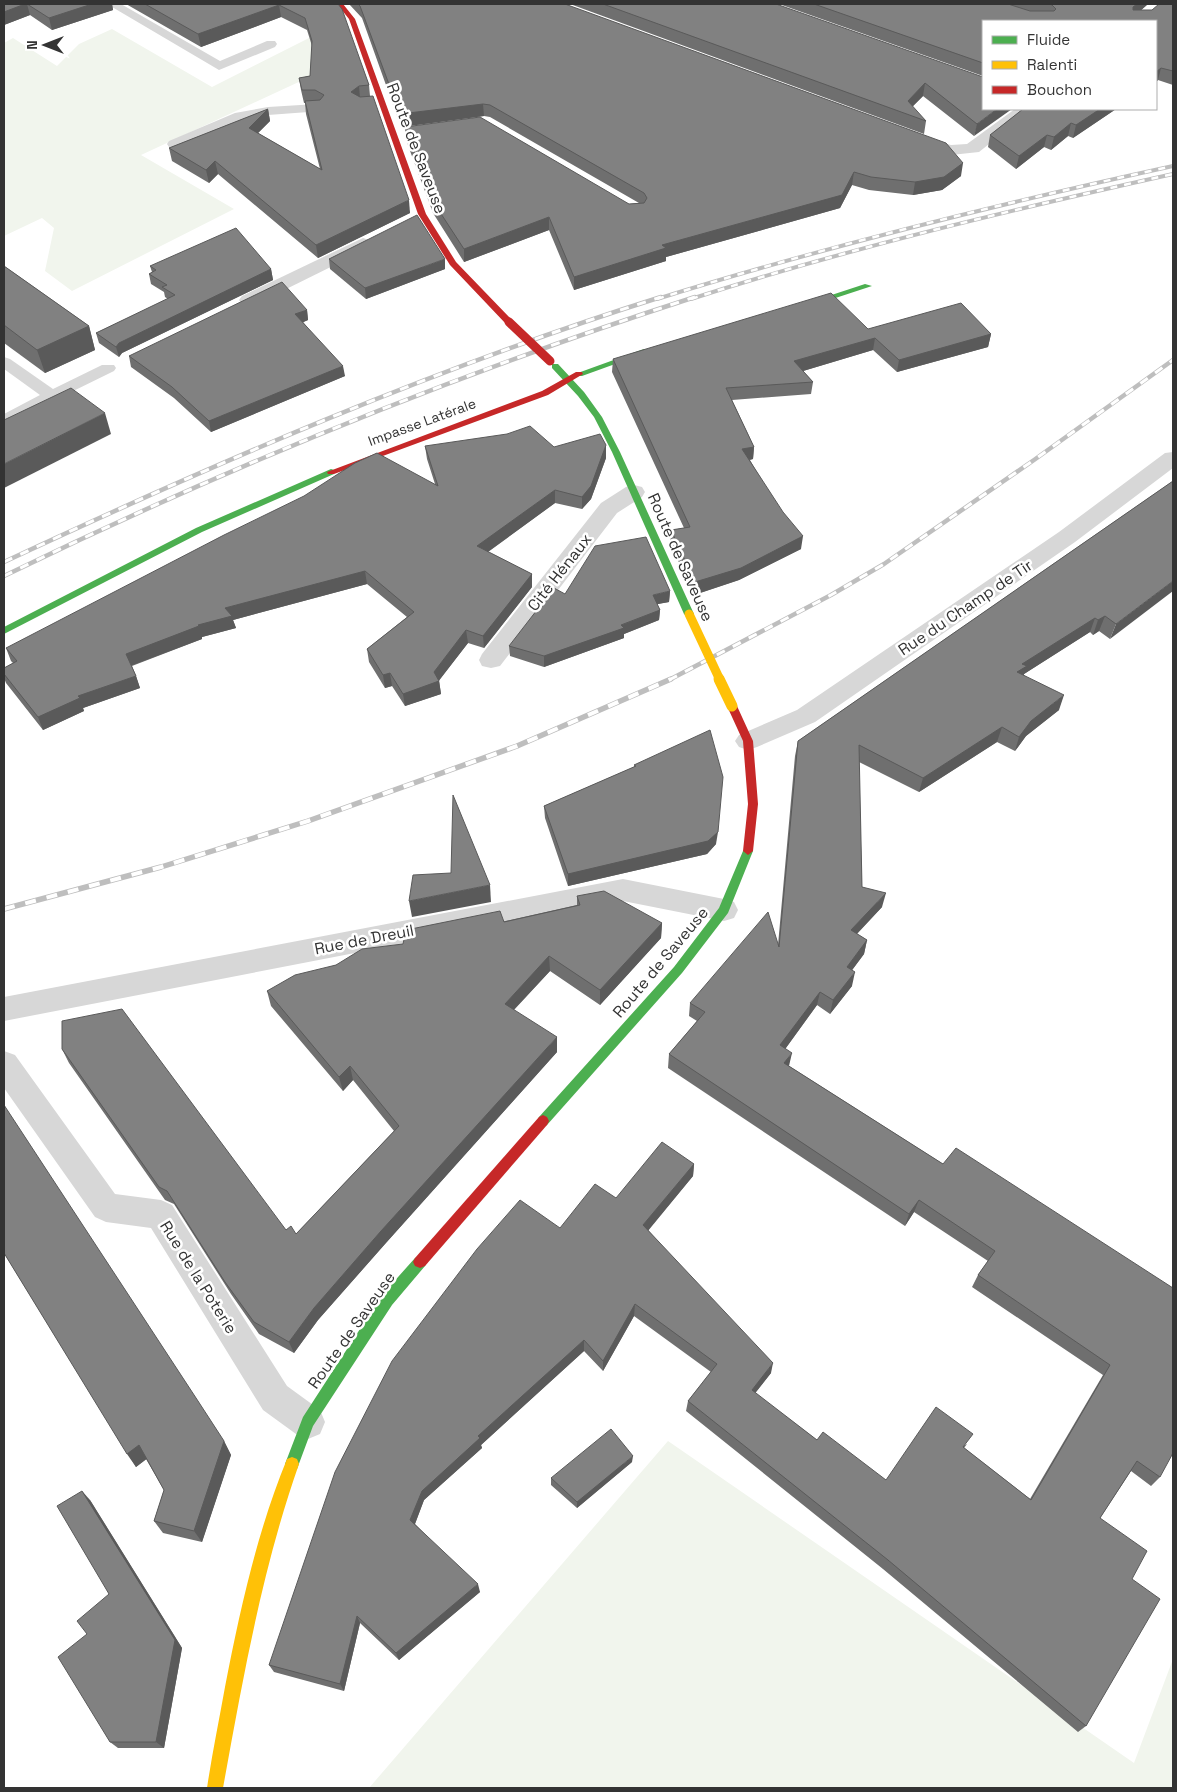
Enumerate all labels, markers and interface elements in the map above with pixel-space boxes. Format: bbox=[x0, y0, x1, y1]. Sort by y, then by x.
north arrow bbox=[20, 20, 70, 70]
legend bbox=[982, 20, 1157, 110]
text: Fluide bbox=[1027, 30, 1070, 49]
text: N bbox=[23, 40, 41, 50]
text: Ralenti bbox=[1027, 55, 1077, 74]
street label: Route de Saveuse bbox=[382, 80, 451, 217]
text: Bouchon bbox=[1027, 80, 1092, 99]
street label: Impasse Latérale bbox=[366, 394, 478, 450]
street label: Route de Saveuse bbox=[643, 490, 718, 625]
street label: Cité Hénaux bbox=[523, 529, 596, 615]
street label: Rue du Champ de Tir bbox=[894, 555, 1037, 660]
street label: Route de Saveuse bbox=[608, 903, 713, 1022]
street label: Rue de Dreuil bbox=[313, 920, 416, 959]
street label: Rue de la Poterie bbox=[155, 1217, 242, 1338]
street label: Route de Saveuse bbox=[303, 1268, 400, 1393]

